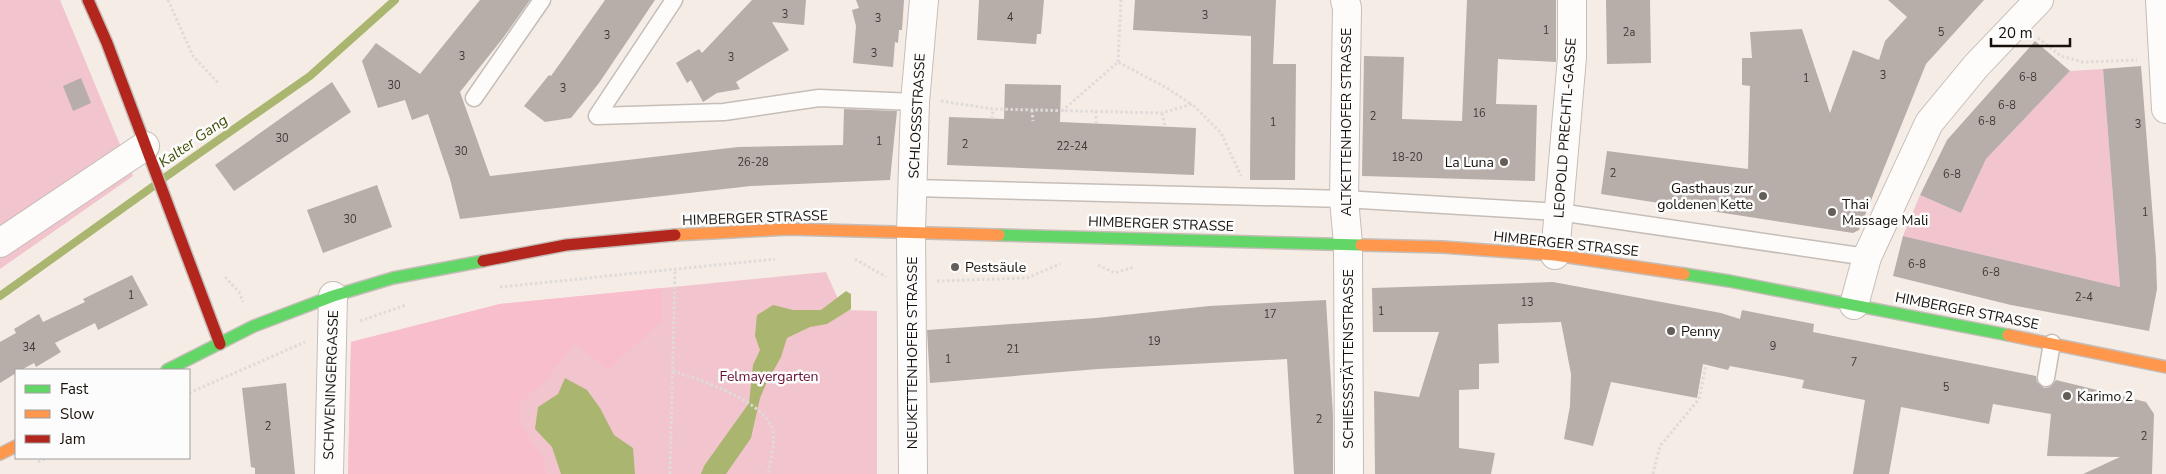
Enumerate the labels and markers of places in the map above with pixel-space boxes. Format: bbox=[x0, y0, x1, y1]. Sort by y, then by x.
place label: La Luna bbox=[1445, 153, 1494, 172]
marker: La Luna bbox=[1498, 156, 1510, 168]
place label: Gasthaus zur goldenen Kette bbox=[1657, 179, 1753, 214]
marker: Gasthaus zur goldenen Kette bbox=[1757, 190, 1769, 202]
place label: Thai Massage Mali bbox=[1842, 195, 1928, 230]
marker: Thai Massage Mali bbox=[1826, 206, 1838, 218]
place label: Pestsäule bbox=[965, 258, 1026, 277]
marker: Pestsäule bbox=[949, 261, 961, 273]
place label: Penny bbox=[1681, 322, 1721, 341]
marker: Penny bbox=[1665, 325, 1677, 337]
place label: Karimo 2 bbox=[2077, 387, 2133, 406]
marker: Karimo 2 bbox=[2061, 390, 2073, 402]

